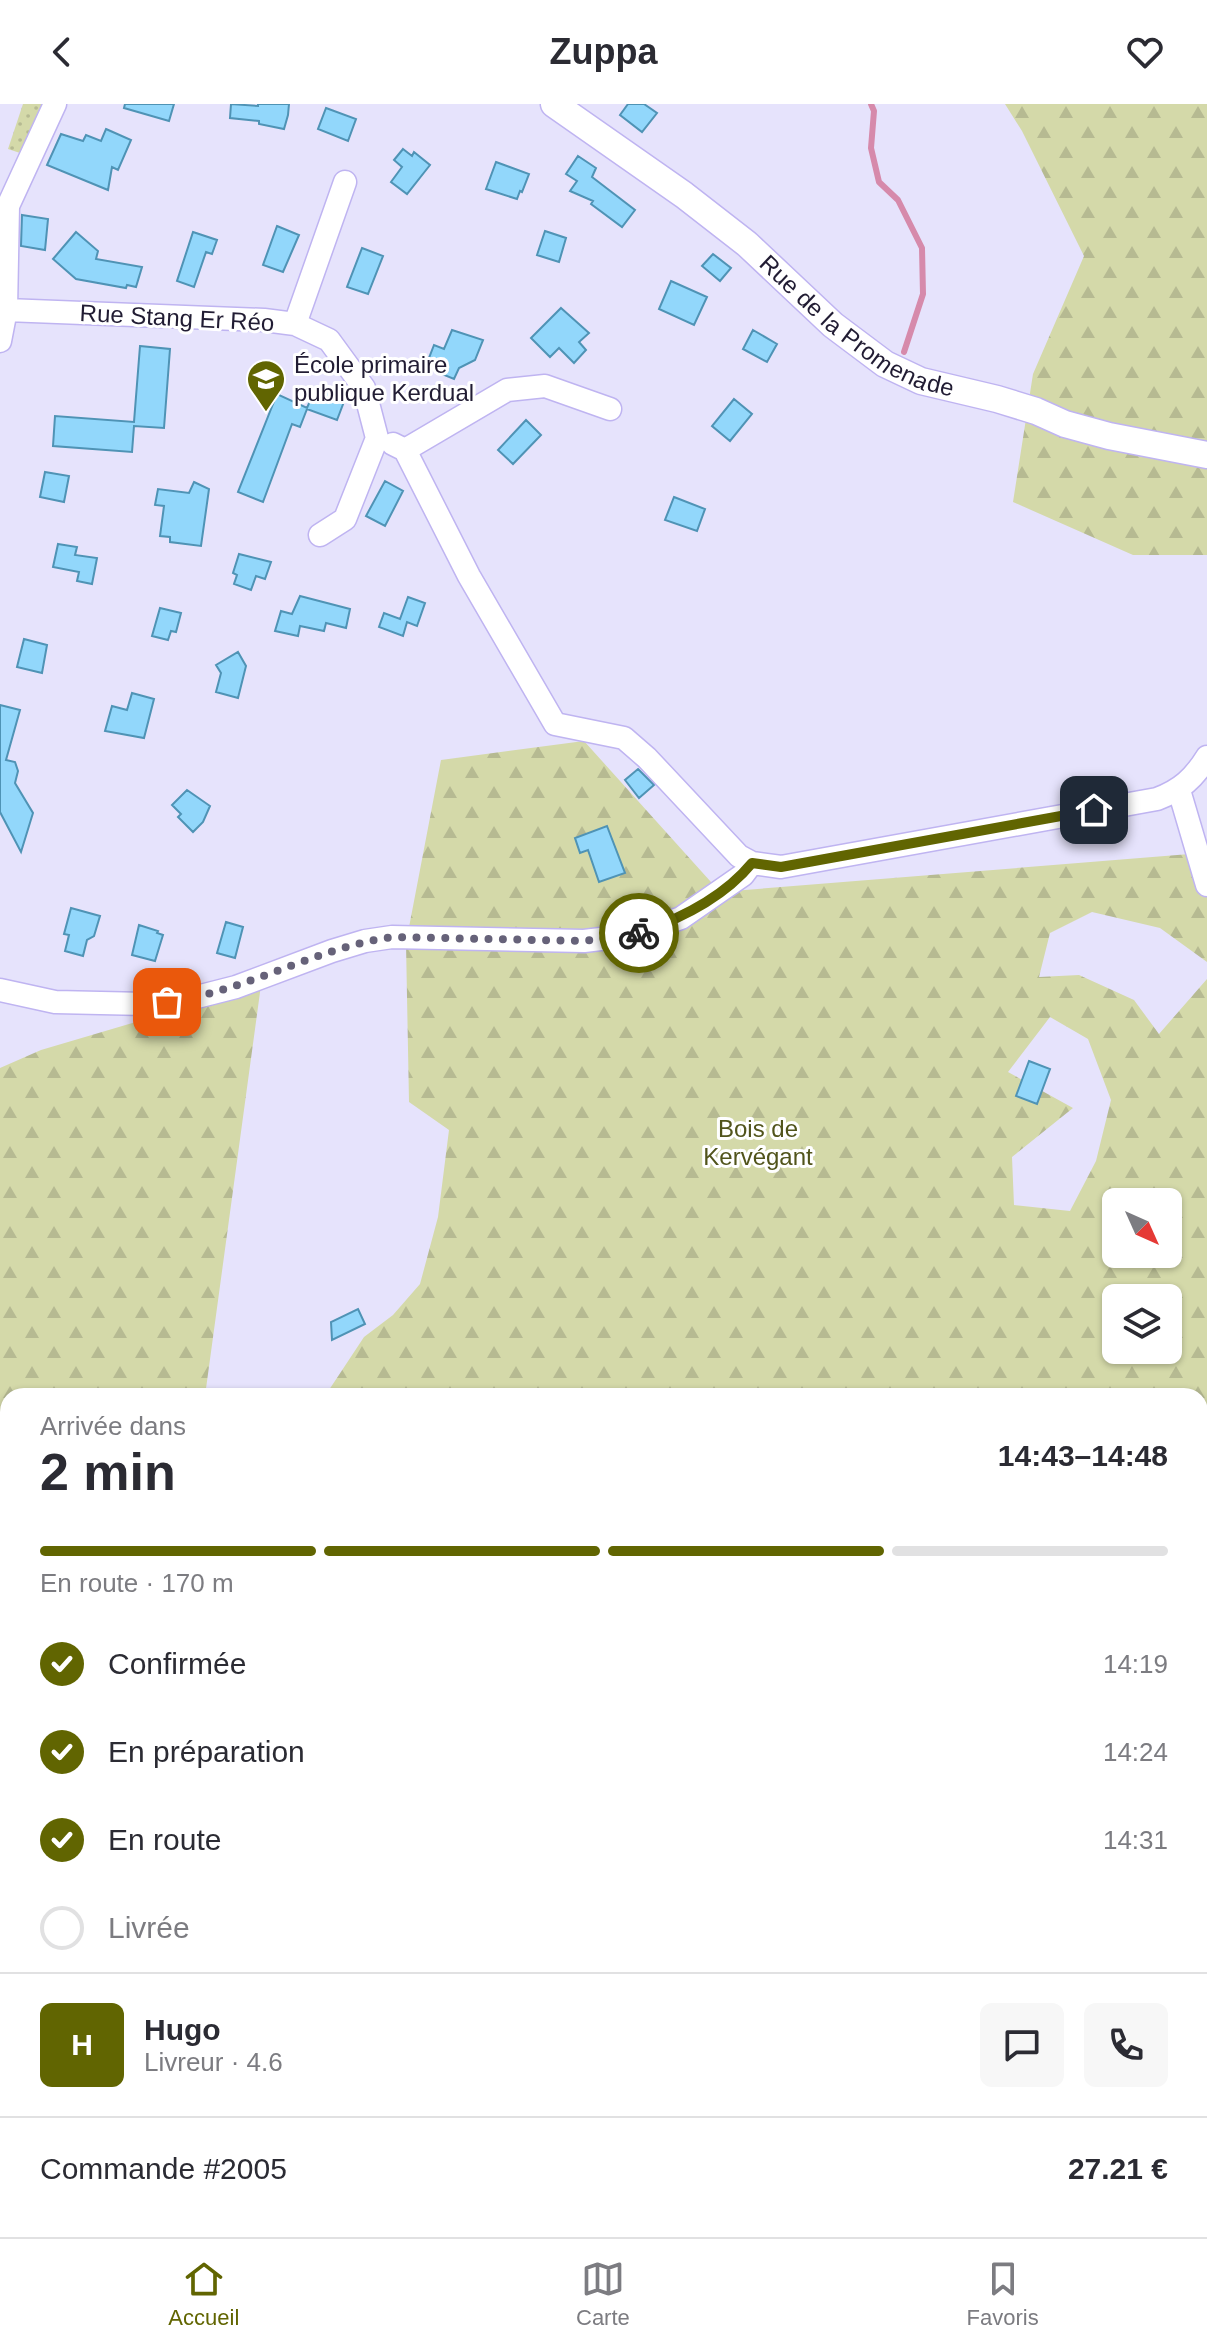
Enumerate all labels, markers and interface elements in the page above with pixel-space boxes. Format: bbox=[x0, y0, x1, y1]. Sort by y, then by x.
icon: back bbox=[40, 30, 84, 74]
icon: heart bbox=[1123, 30, 1167, 74]
text: Zuppa bbox=[550, 31, 657, 72]
street label: Rue de la Promenade bbox=[755, 249, 957, 401]
street label: Rue Stang Er Réo bbox=[79, 299, 275, 336]
place label: École primaire publique Kerdual bbox=[294, 351, 474, 406]
school or university icon: École primaire publique Kerdual bbox=[245, 358, 287, 413]
pin bbox=[1060, 776, 1128, 844]
icon: home bbox=[1072, 788, 1116, 832]
courier bbox=[599, 893, 679, 973]
icon: bike bbox=[617, 911, 661, 955]
pin bbox=[133, 968, 201, 1036]
icon: bag bbox=[145, 980, 189, 1024]
park label: Bois de Kervégant bbox=[703, 1115, 813, 1170]
north arrow bbox=[1102, 1188, 1182, 1268]
map controls bbox=[1102, 1188, 1182, 1364]
button: layers bbox=[1102, 1284, 1182, 1364]
text: Arrivée dans bbox=[40, 1411, 186, 1441]
text: 14:43–14:48 bbox=[998, 1439, 1168, 1472]
text: 2 min bbox=[40, 1443, 176, 1501]
text: En route · 170 m bbox=[40, 1568, 234, 1598]
icon: check bbox=[40, 1642, 84, 1686]
text: Confirmée bbox=[108, 1647, 246, 1680]
text: 14:19 bbox=[1103, 1649, 1168, 1679]
icon: check bbox=[40, 1730, 84, 1774]
text: En préparation bbox=[108, 1735, 305, 1768]
text: 14:24 bbox=[1103, 1737, 1168, 1767]
icon: check bbox=[40, 1818, 84, 1862]
text: En route bbox=[108, 1823, 221, 1856]
text: 14:31 bbox=[1103, 1825, 1168, 1855]
text: Livrée bbox=[108, 1911, 190, 1944]
button: chat bbox=[980, 2003, 1064, 2087]
button: phone bbox=[1084, 2003, 1168, 2087]
text: Hugo bbox=[144, 2013, 221, 2046]
text: H bbox=[71, 2028, 93, 2061]
text: Livreur · 4.6 bbox=[144, 2047, 283, 2077]
text: Commande #2005 bbox=[40, 2152, 287, 2185]
text: 27.21 € bbox=[1068, 2152, 1168, 2185]
tab: Accueil bbox=[168, 2257, 239, 2331]
tab: Carte bbox=[576, 2257, 630, 2331]
tab: Favoris bbox=[967, 2257, 1039, 2331]

